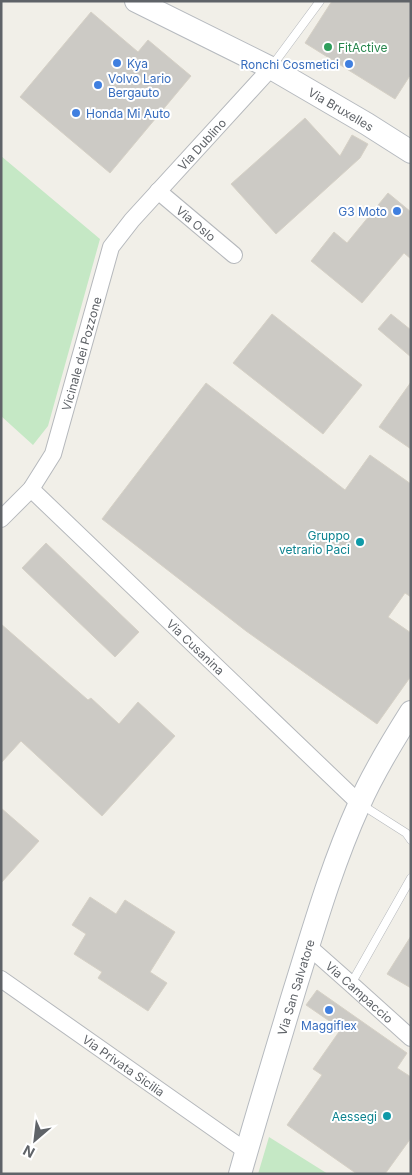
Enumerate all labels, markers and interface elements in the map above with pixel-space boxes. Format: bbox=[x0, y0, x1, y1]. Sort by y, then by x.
place label: FitActive bbox=[338, 40, 387, 55]
marker: FitActive bbox=[322, 41, 334, 53]
place label: Kya bbox=[127, 56, 148, 71]
marker: Kya bbox=[111, 57, 123, 69]
place label: Ronchi Cosmetici bbox=[241, 57, 339, 72]
marker: Ronchi Cosmetici bbox=[343, 58, 355, 70]
place label: Volvo Lario Bergauto bbox=[108, 71, 171, 100]
marker: Volvo Lario Bergauto bbox=[92, 79, 104, 91]
street label: Via Bruxelles bbox=[306, 84, 377, 134]
place label: Honda Mi Auto bbox=[86, 106, 170, 121]
marker: Honda Mi Auto bbox=[70, 107, 82, 119]
street label: Via Dublino bbox=[174, 115, 229, 173]
street label: Via Oslo bbox=[173, 202, 219, 244]
place label: G3 Moto bbox=[338, 204, 387, 219]
marker: G3 Moto bbox=[391, 205, 403, 217]
street label: Vicinale dei Pozzone bbox=[58, 295, 104, 412]
place label: Gruppo vetrario Paci bbox=[279, 528, 350, 557]
marker: Gruppo vetrario Paci bbox=[354, 536, 366, 548]
street label: Via Cusanina bbox=[164, 616, 228, 678]
street label: Via San Salvatore bbox=[274, 937, 317, 1037]
street label: Via Campaccio bbox=[323, 958, 396, 1026]
marker: Maggiflex bbox=[323, 1004, 335, 1016]
place label: Maggiflex bbox=[301, 1018, 357, 1033]
street label: Via Privata Sicilia bbox=[80, 1031, 168, 1099]
place label: Aessegi bbox=[332, 1109, 377, 1124]
marker: Aessegi bbox=[381, 1110, 393, 1122]
north arrow bbox=[10, 1115, 60, 1165]
text: N bbox=[20, 1142, 37, 1162]

